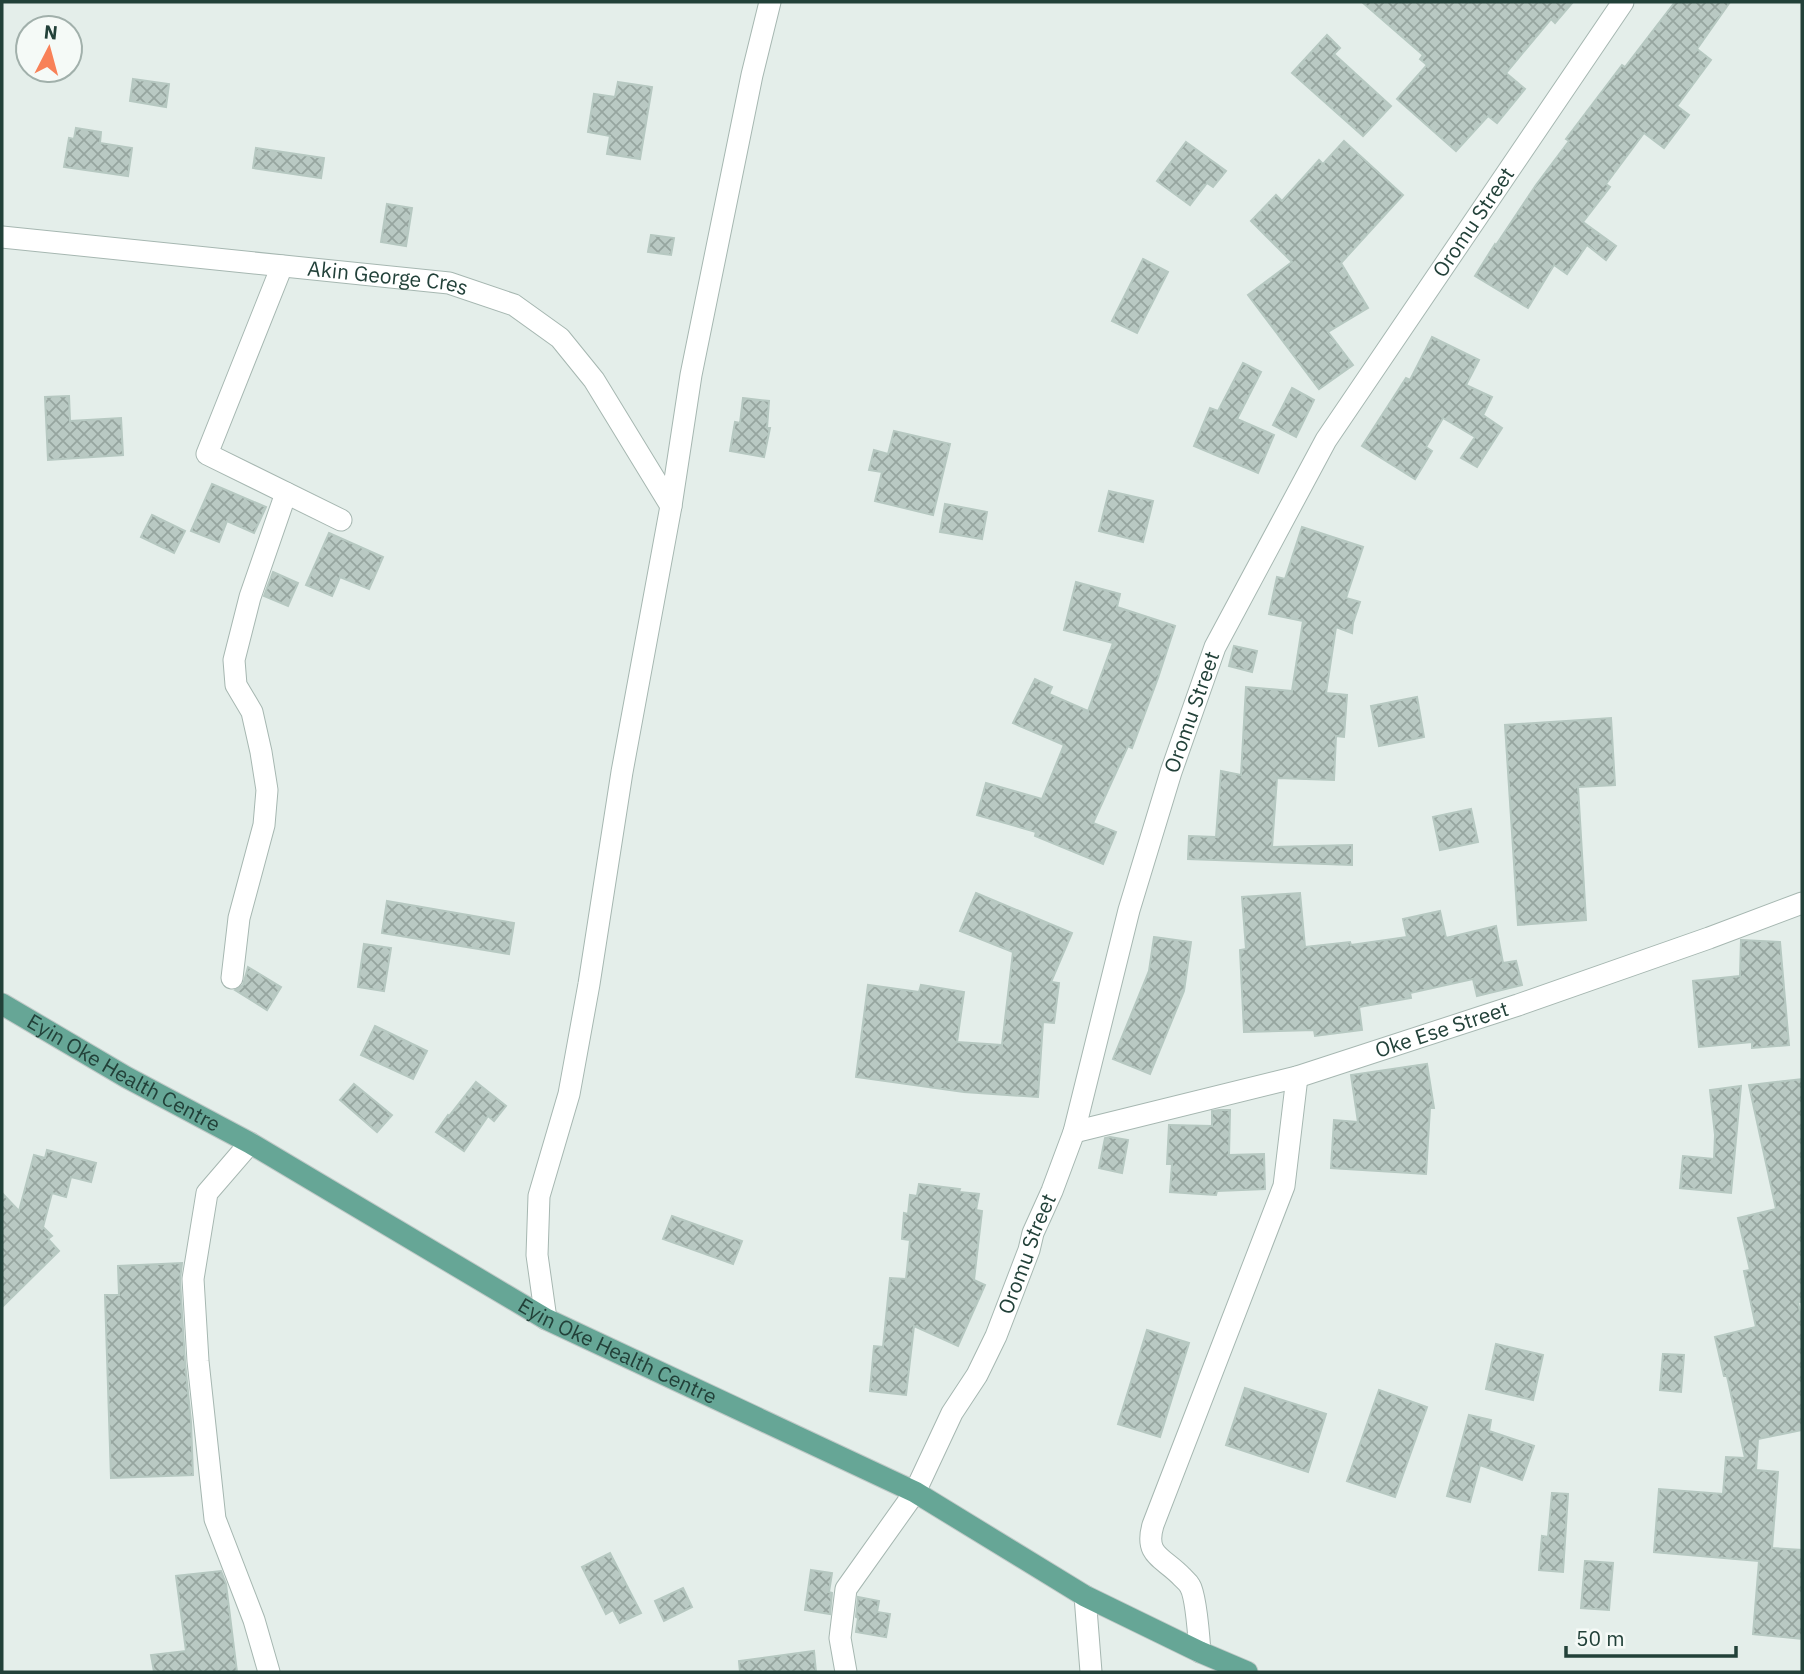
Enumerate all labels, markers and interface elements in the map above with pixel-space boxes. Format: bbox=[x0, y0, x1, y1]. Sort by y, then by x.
north arrow bbox=[14, 14, 84, 84]
text: N bbox=[43, 19, 59, 45]
street label: Oromu Street bbox=[1425, 161, 1520, 282]
street label: Akin George Cres bbox=[306, 254, 472, 302]
street label: Oromu Street bbox=[1157, 647, 1225, 777]
street label: Oke Ese Street bbox=[1371, 994, 1512, 1064]
street label: Eyin Oke Health Centre bbox=[22, 1007, 226, 1138]
street label: Oromu Street bbox=[991, 1189, 1062, 1318]
street label: Eyin Oke Health Centre bbox=[513, 1291, 722, 1410]
scale bar bbox=[1566, 1614, 1736, 1658]
text: 50 m bbox=[1576, 1624, 1625, 1652]

